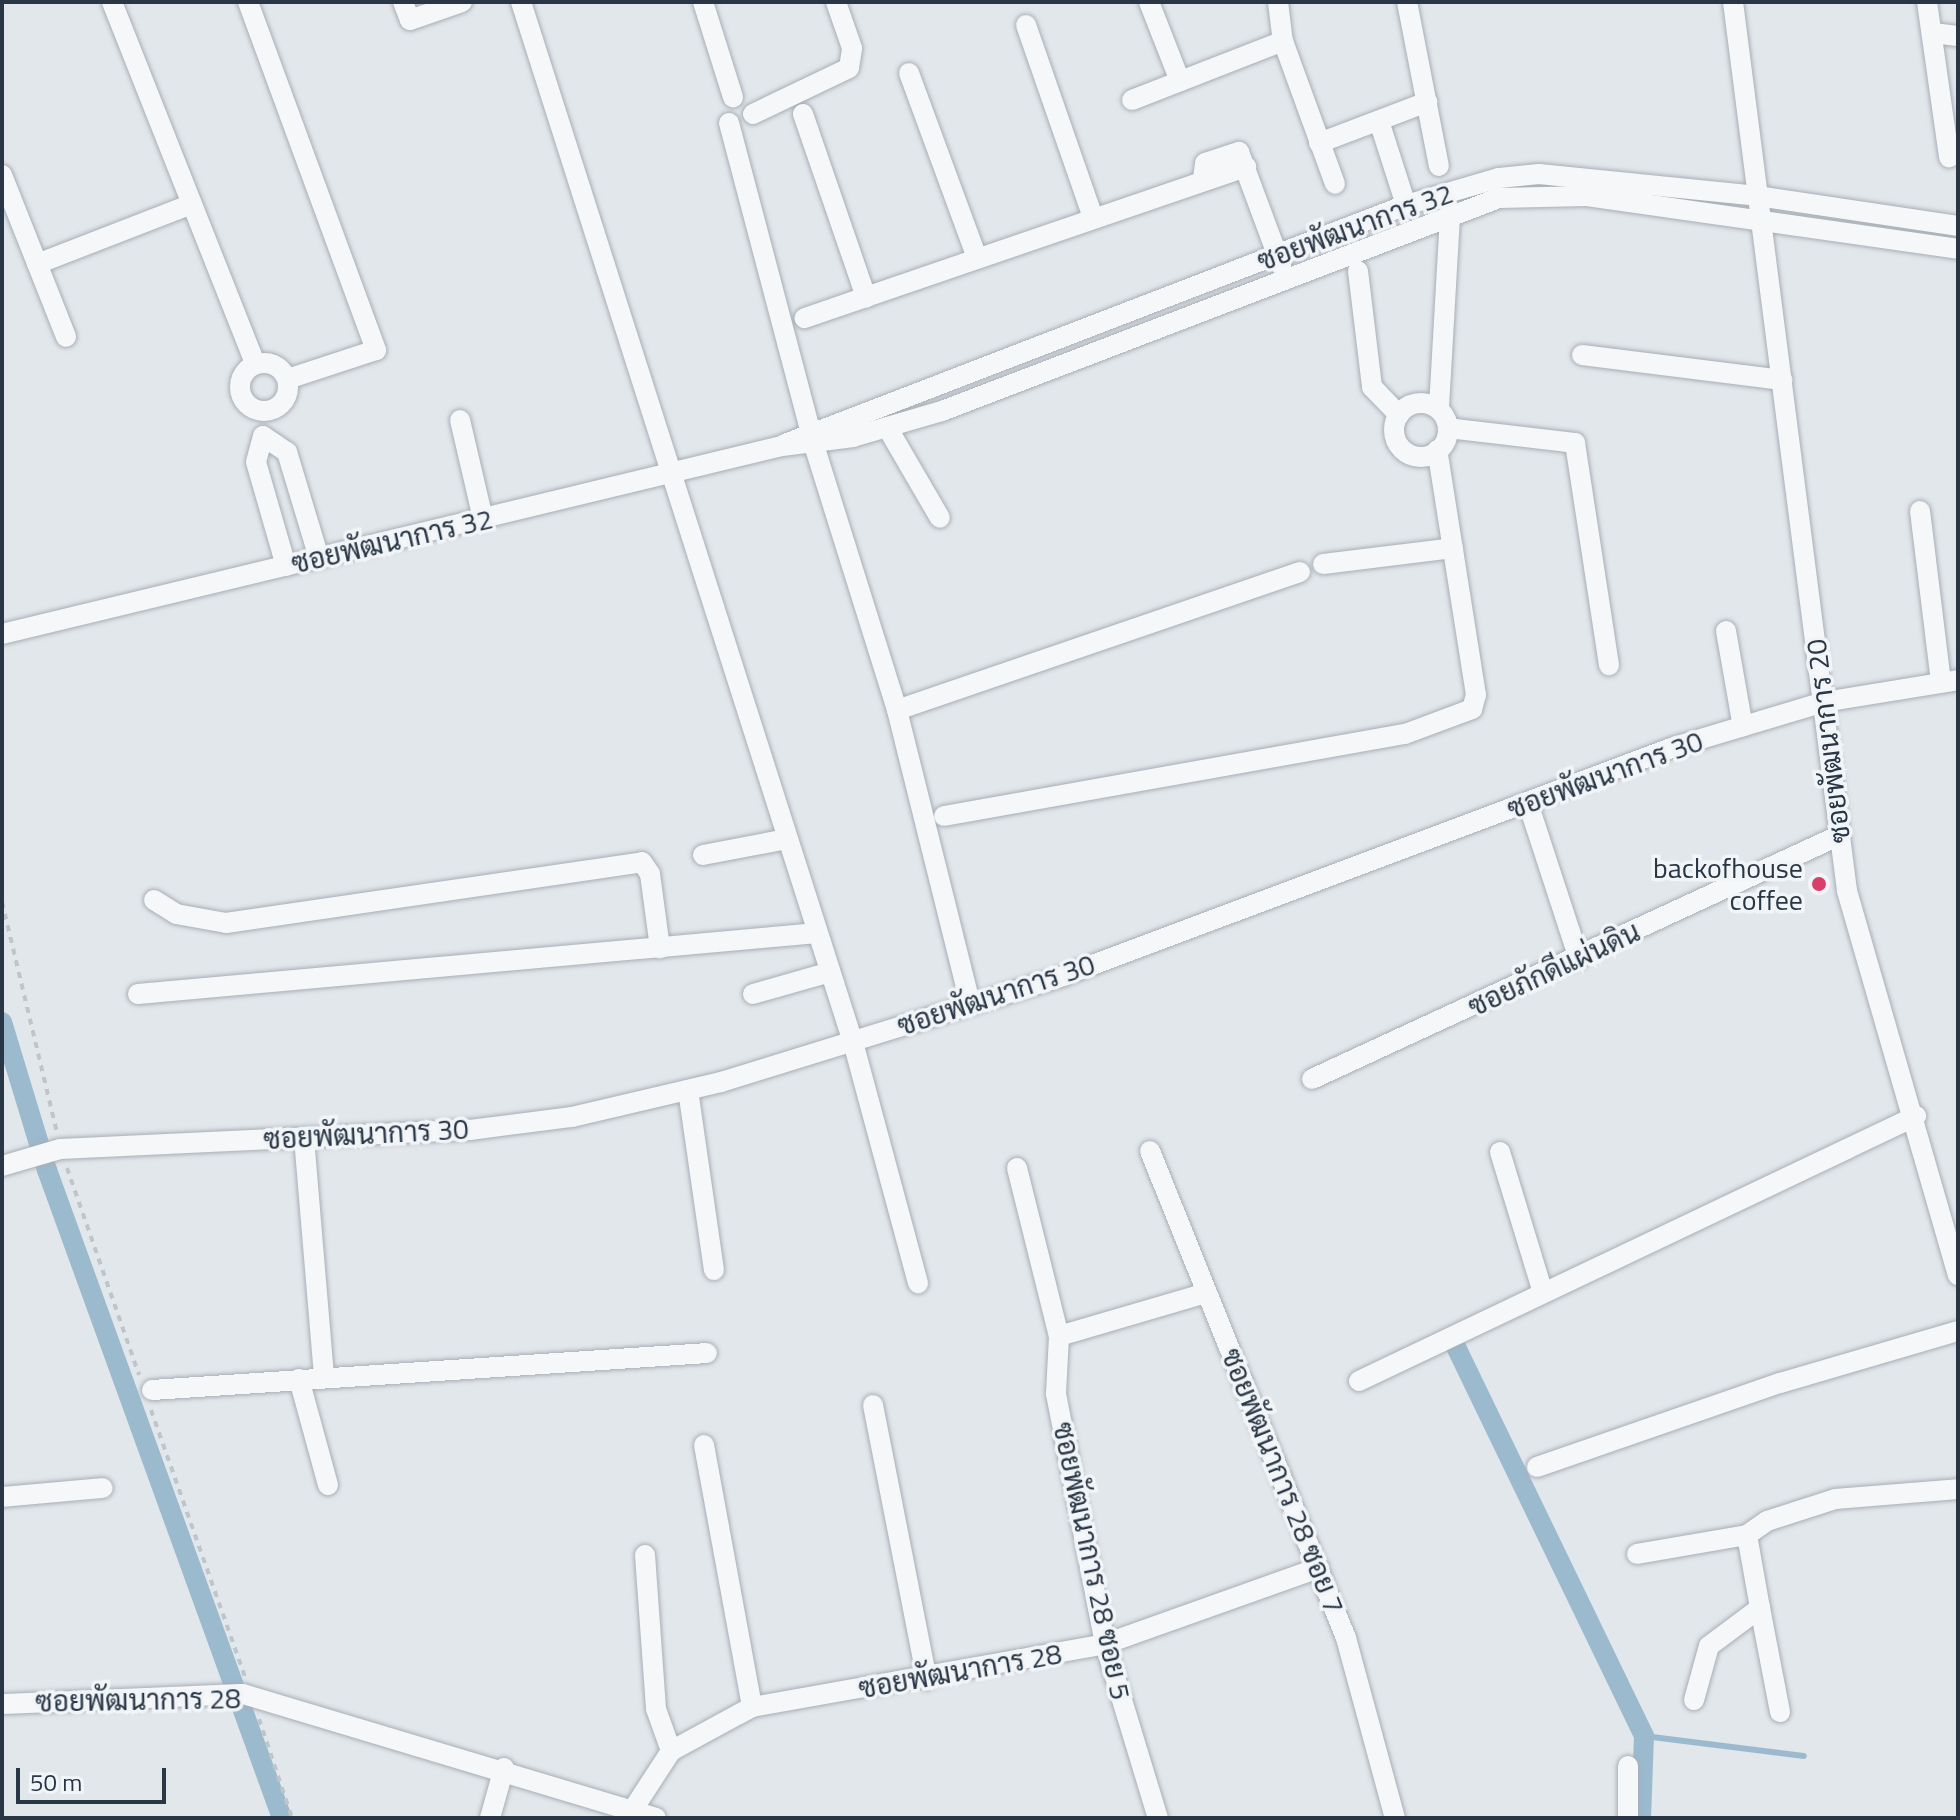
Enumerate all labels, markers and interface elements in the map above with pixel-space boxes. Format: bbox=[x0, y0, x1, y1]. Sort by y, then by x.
street label: ซอยพัฒนาการ 32 bbox=[1253, 176, 1457, 278]
street label: ซอยพัฒนาการ 32 bbox=[288, 502, 496, 580]
street label: ซอยพัฒนาการ 20 bbox=[1799, 637, 1857, 845]
street label: ซอยพัฒนาการ 30 bbox=[1503, 724, 1707, 826]
place label: backofhouse coffee bbox=[1653, 851, 1803, 917]
marker: backofhouse coffee bbox=[1810, 875, 1828, 893]
street label: ซอยภักดีแผ่นดิน bbox=[1463, 915, 1645, 1023]
street label: ซอยพัฒนาการ 30 bbox=[893, 947, 1099, 1043]
street label: ซอยพัฒนาการ 30 bbox=[263, 1112, 469, 1156]
street label: ซอยพัฒนาการ 28 ซอย 7 bbox=[1214, 1343, 1352, 1619]
street label: ซอยพัฒนาการ 28 ซอย 5 bbox=[1046, 1419, 1138, 1703]
street label: ซอยพัฒนาการ 28 bbox=[856, 1637, 1064, 1705]
street label: ซอยพัฒนาการ 28 bbox=[35, 1681, 241, 1719]
scale bar bbox=[20, 1752, 170, 1802]
text: 50 m bbox=[30, 1764, 82, 1800]

